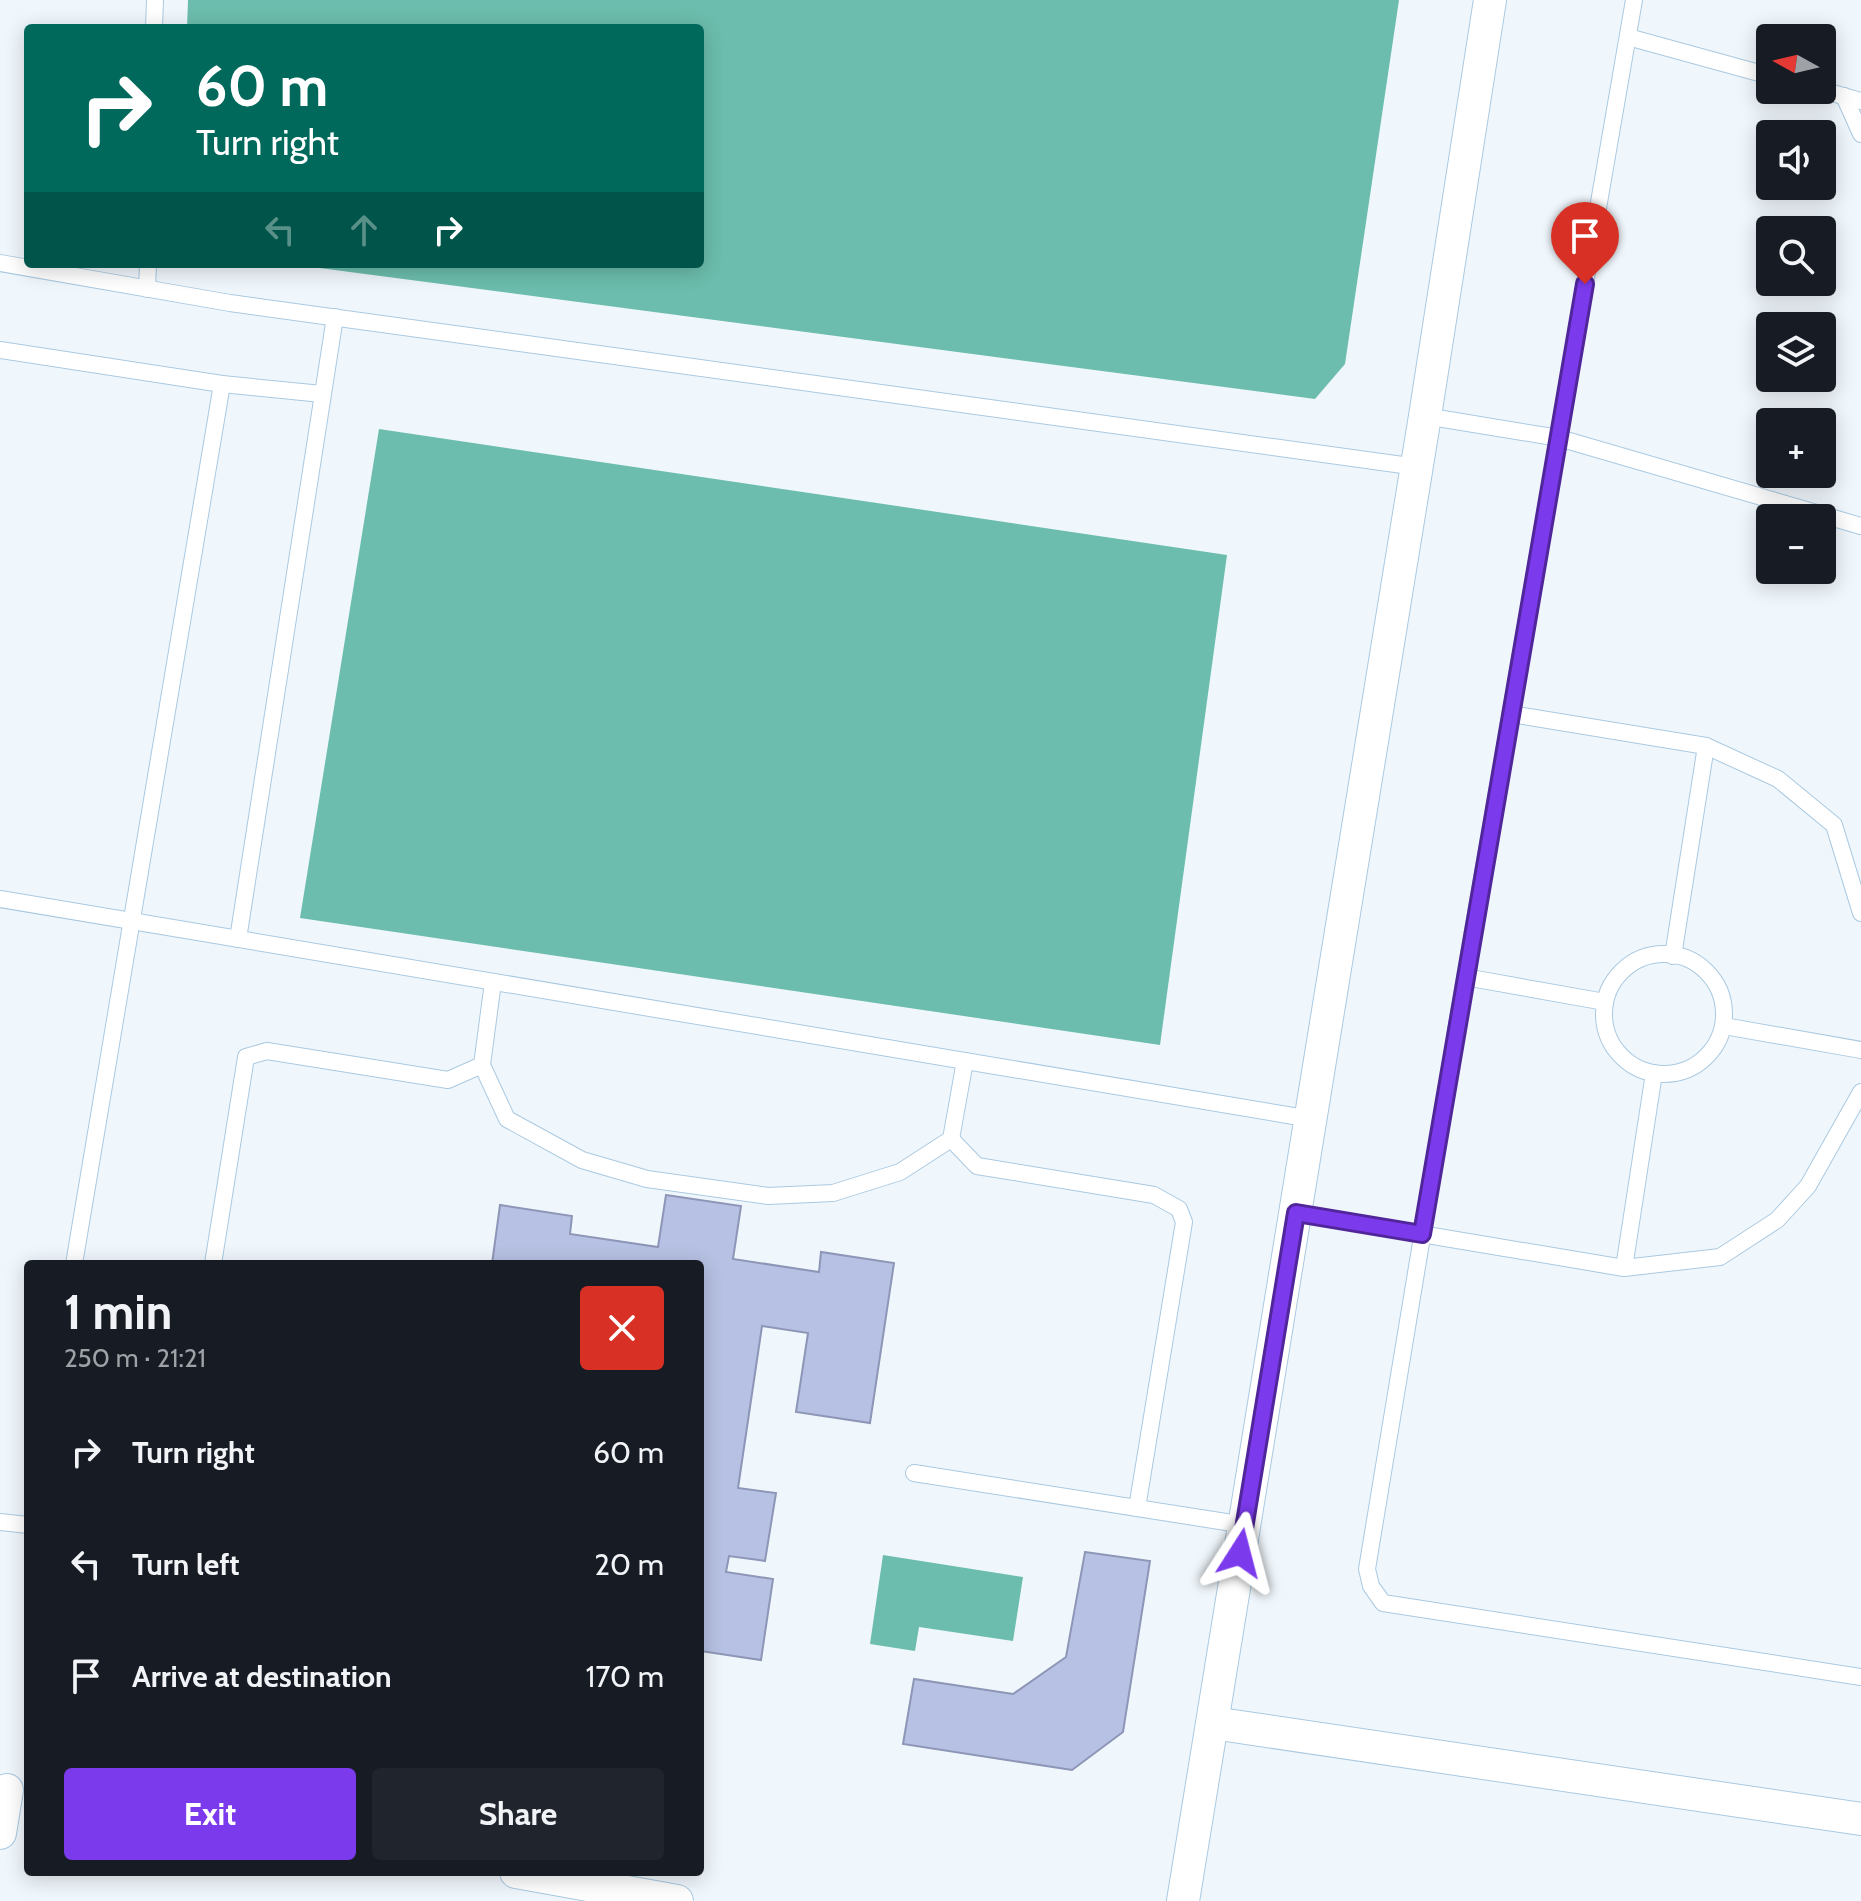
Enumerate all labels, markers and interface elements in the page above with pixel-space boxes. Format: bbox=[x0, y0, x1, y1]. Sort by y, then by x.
north arrow bbox=[1756, 24, 1836, 104]
map controls bbox=[1756, 24, 1836, 584]
text: 60 m bbox=[196, 52, 328, 120]
icon: right bbox=[64, 56, 168, 160]
text: Turn right bbox=[196, 120, 339, 164]
button: sound bbox=[1756, 120, 1836, 200]
pin bbox=[1551, 202, 1619, 284]
icon: left bbox=[258, 208, 302, 252]
icon: ahead bbox=[342, 208, 386, 252]
icon: right bbox=[426, 208, 470, 252]
icon: arrive bbox=[1563, 214, 1607, 258]
button: search bbox=[1756, 216, 1836, 296]
button: layers bbox=[1756, 312, 1836, 392]
button: + bbox=[1756, 408, 1836, 488]
button: − bbox=[1756, 504, 1836, 584]
text: 1 min bbox=[64, 1283, 172, 1341]
button: close bbox=[580, 1286, 664, 1370]
text: 250 m · 21:21 bbox=[64, 1342, 206, 1374]
icon: right bbox=[64, 1430, 108, 1474]
text: Turn right bbox=[132, 1434, 255, 1471]
text: 60 m bbox=[593, 1434, 664, 1471]
position arrow bbox=[1198, 1511, 1282, 1595]
icon: left bbox=[64, 1542, 108, 1586]
text: Turn left bbox=[132, 1546, 240, 1583]
text: 20 m bbox=[594, 1546, 664, 1583]
icon: arrive bbox=[64, 1654, 108, 1698]
text: Arrive at destination bbox=[132, 1658, 392, 1695]
text: 170 m bbox=[585, 1658, 664, 1695]
button: Exit bbox=[64, 1768, 356, 1860]
button: Share bbox=[372, 1768, 664, 1860]

